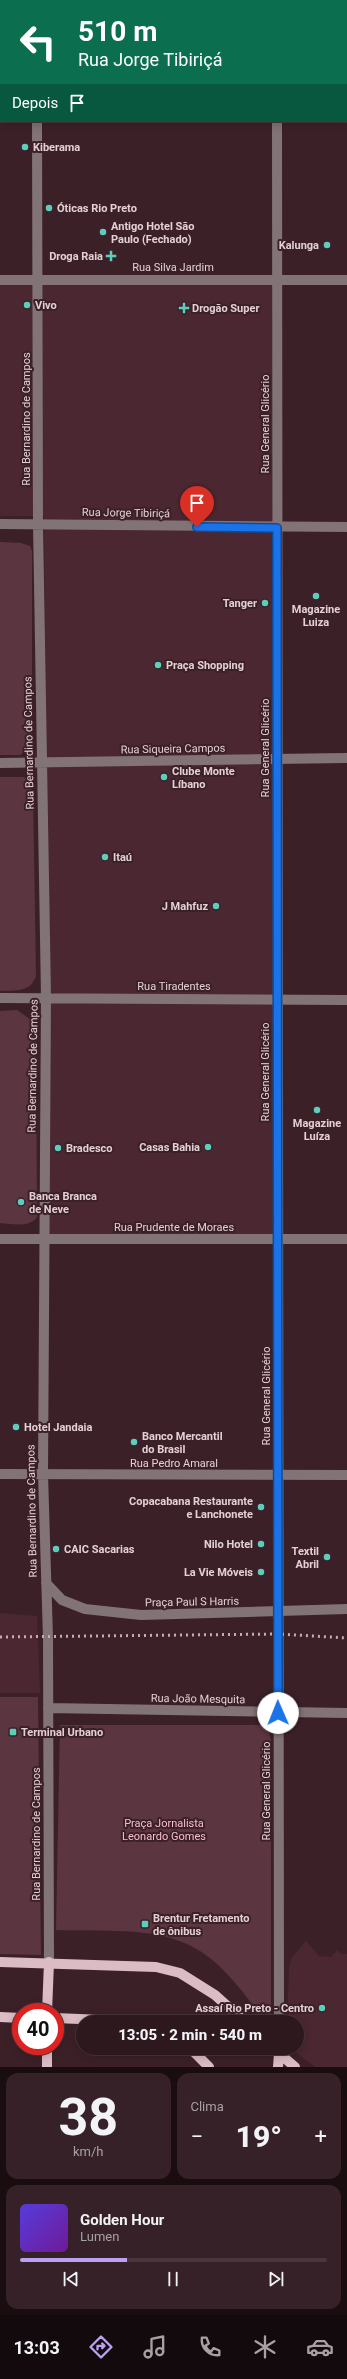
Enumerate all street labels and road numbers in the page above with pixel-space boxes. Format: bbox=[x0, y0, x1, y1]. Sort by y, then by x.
street label: Rua Silva Jardim bbox=[132, 261, 214, 274]
street label: Rua Bernardino de Campos bbox=[20, 352, 33, 486]
street label: Rua General Glicério bbox=[259, 375, 272, 473]
street label: Rua Jorge Tibiriçá bbox=[82, 506, 170, 520]
street label: Rua Bernardino de Campos bbox=[21, 676, 37, 810]
street label: Rua General Glicério bbox=[259, 699, 272, 797]
street label: Rua Siqueira Campos bbox=[121, 742, 226, 756]
street label: Rua Tiradentes bbox=[137, 980, 211, 993]
street label: Rua Bernardino de Campos bbox=[25, 999, 41, 1133]
street label: Rua General Glicério bbox=[259, 1023, 272, 1121]
street label: Rua Prudente de Moraes bbox=[114, 1221, 234, 1234]
street label: Rua General Glicério bbox=[260, 1347, 273, 1445]
street label: Rua Bernardino de Campos bbox=[24, 1444, 40, 1578]
street label: Rua Pedro Amaral bbox=[130, 1457, 218, 1470]
street label: Praça Paul S Harris bbox=[145, 1595, 239, 1609]
street label: Rua João Mesquita bbox=[151, 1692, 245, 1706]
street label: Rua General Glicério bbox=[260, 1742, 273, 1840]
street label: Rua Bernardino de Campos bbox=[30, 1767, 43, 1901]

